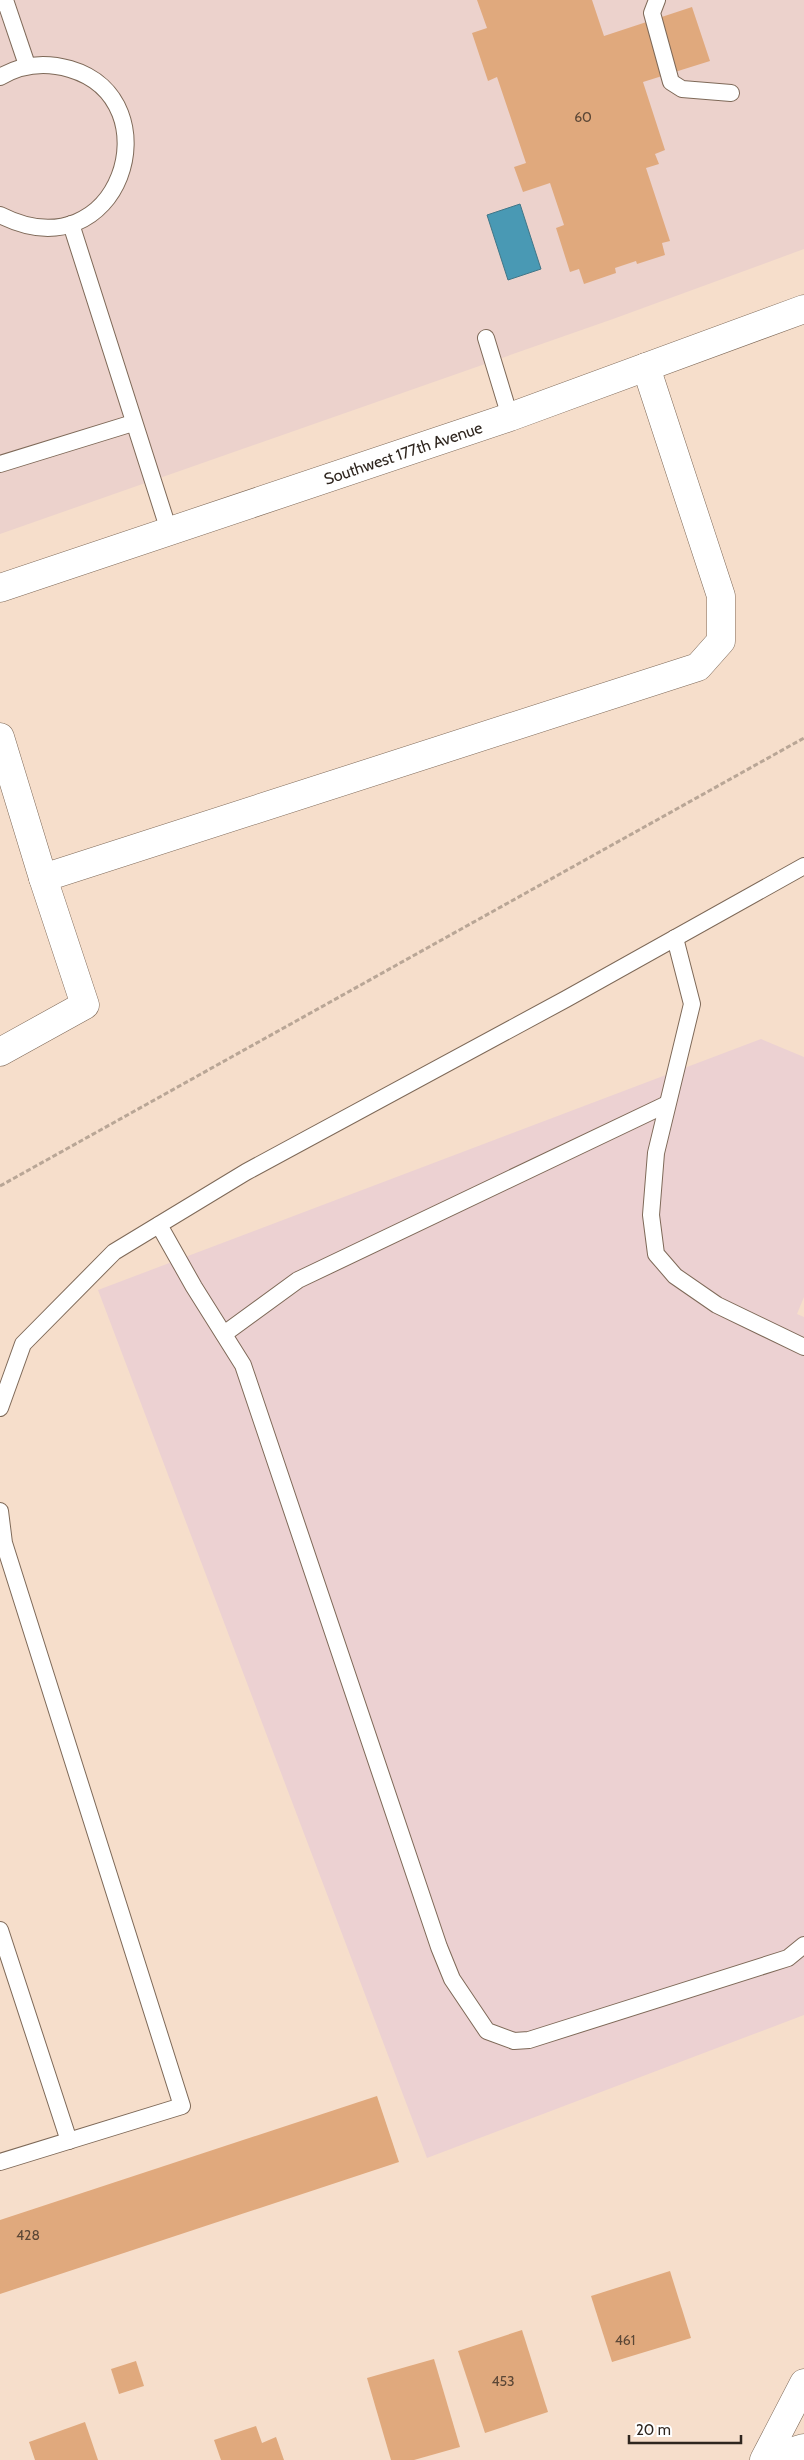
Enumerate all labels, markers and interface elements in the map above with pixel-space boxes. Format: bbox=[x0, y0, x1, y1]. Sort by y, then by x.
house number: 60 bbox=[574, 108, 592, 126]
street label: Southwest 177th Avenue bbox=[322, 418, 485, 489]
house number: 428 bbox=[16, 2226, 40, 2244]
house number: 461 bbox=[615, 2331, 635, 2349]
house number: 453 bbox=[491, 2372, 515, 2390]
scale bar bbox=[629, 2412, 742, 2444]
text: 20 m bbox=[636, 2421, 671, 2439]

